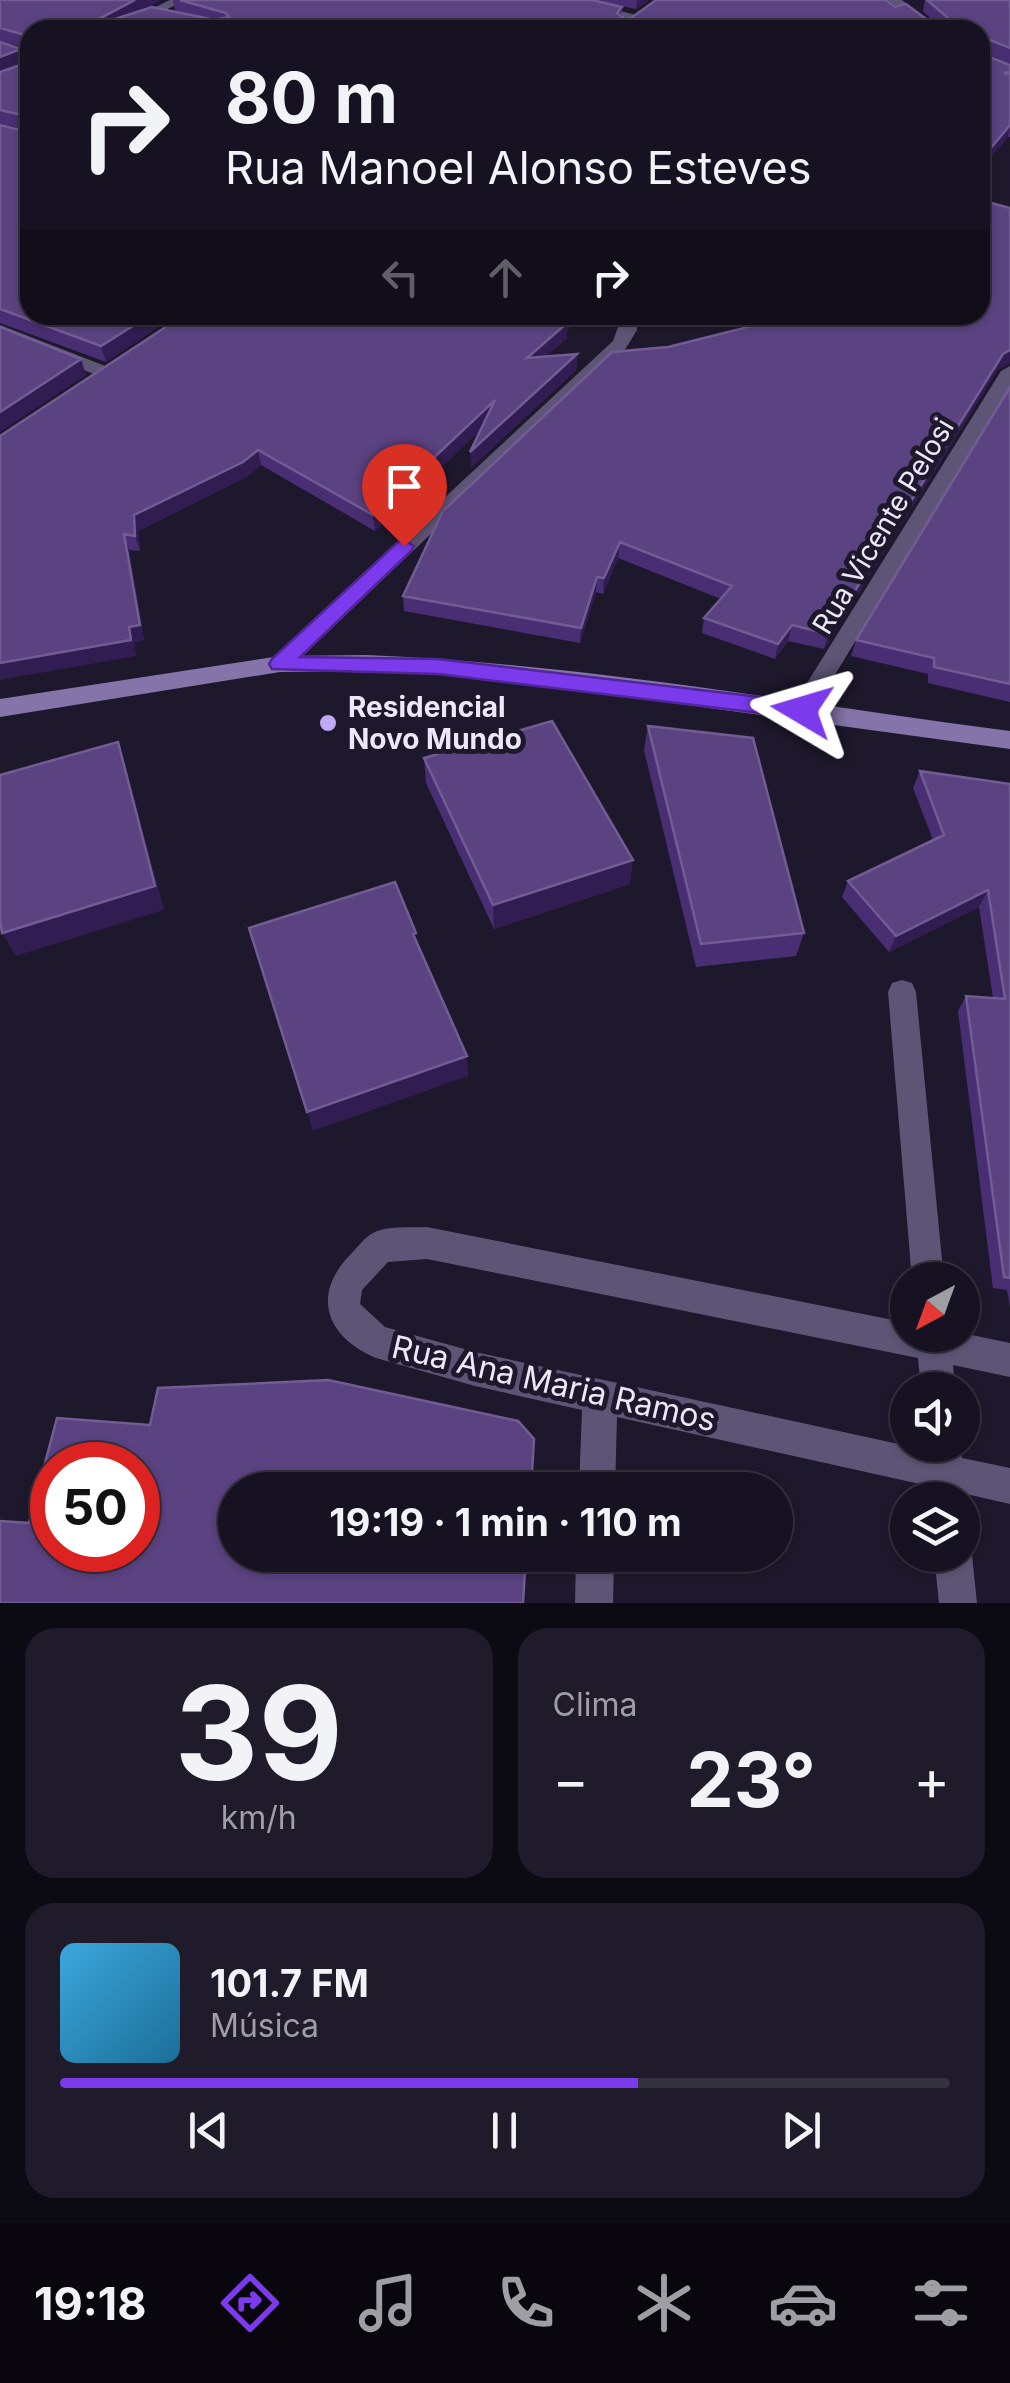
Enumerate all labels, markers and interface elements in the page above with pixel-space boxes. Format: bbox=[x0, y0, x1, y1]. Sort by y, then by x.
text: 80 m bbox=[225, 55, 398, 140]
icon: right bbox=[60, 60, 190, 190]
text: Rua Manoel Alonso Esteves bbox=[225, 140, 812, 195]
icon: left bbox=[373, 250, 428, 305]
icon: ahead bbox=[478, 250, 533, 305]
icon: right bbox=[583, 250, 638, 305]
street label: Rua Vicente Pelosi bbox=[805, 412, 961, 640]
pin bbox=[362, 444, 447, 547]
icon: arrive bbox=[377, 459, 432, 514]
position arrow bbox=[750, 658, 854, 762]
place label: Residencial Novo Mundo bbox=[348, 690, 522, 756]
marker: Residencial Novo Mundo bbox=[317, 712, 339, 734]
north arrow bbox=[890, 1262, 980, 1352]
map controls bbox=[890, 1262, 980, 1572]
street label: Rua Ana Maria Ramos bbox=[388, 1327, 720, 1439]
button: sound bbox=[890, 1372, 980, 1462]
speed limit sign: 50 bbox=[30, 1442, 160, 1572]
button: layers bbox=[890, 1482, 980, 1572]
text: 19:19 · 1 min · 110 m bbox=[329, 1499, 682, 1545]
text: 39 bbox=[175, 1654, 343, 1811]
text: Clima bbox=[553, 1685, 637, 1724]
text: 23° bbox=[686, 1734, 816, 1825]
text: − bbox=[553, 1747, 589, 1813]
text: + bbox=[914, 1747, 950, 1813]
text: km/h bbox=[221, 1798, 297, 1837]
text: 101.7 FM bbox=[210, 1960, 369, 2006]
text: Música bbox=[210, 2006, 319, 2045]
icon: previous bbox=[181, 2103, 236, 2158]
icon: pause bbox=[477, 2103, 532, 2158]
icon: next bbox=[774, 2103, 829, 2158]
icon: directions bbox=[215, 2268, 285, 2338]
icon: music bbox=[353, 2268, 423, 2338]
icon: phone bbox=[491, 2268, 561, 2338]
icon: climate bbox=[629, 2268, 699, 2338]
icon: car bbox=[768, 2268, 838, 2338]
icon: filters bbox=[906, 2268, 976, 2338]
text: 19:18 bbox=[34, 2276, 146, 2331]

